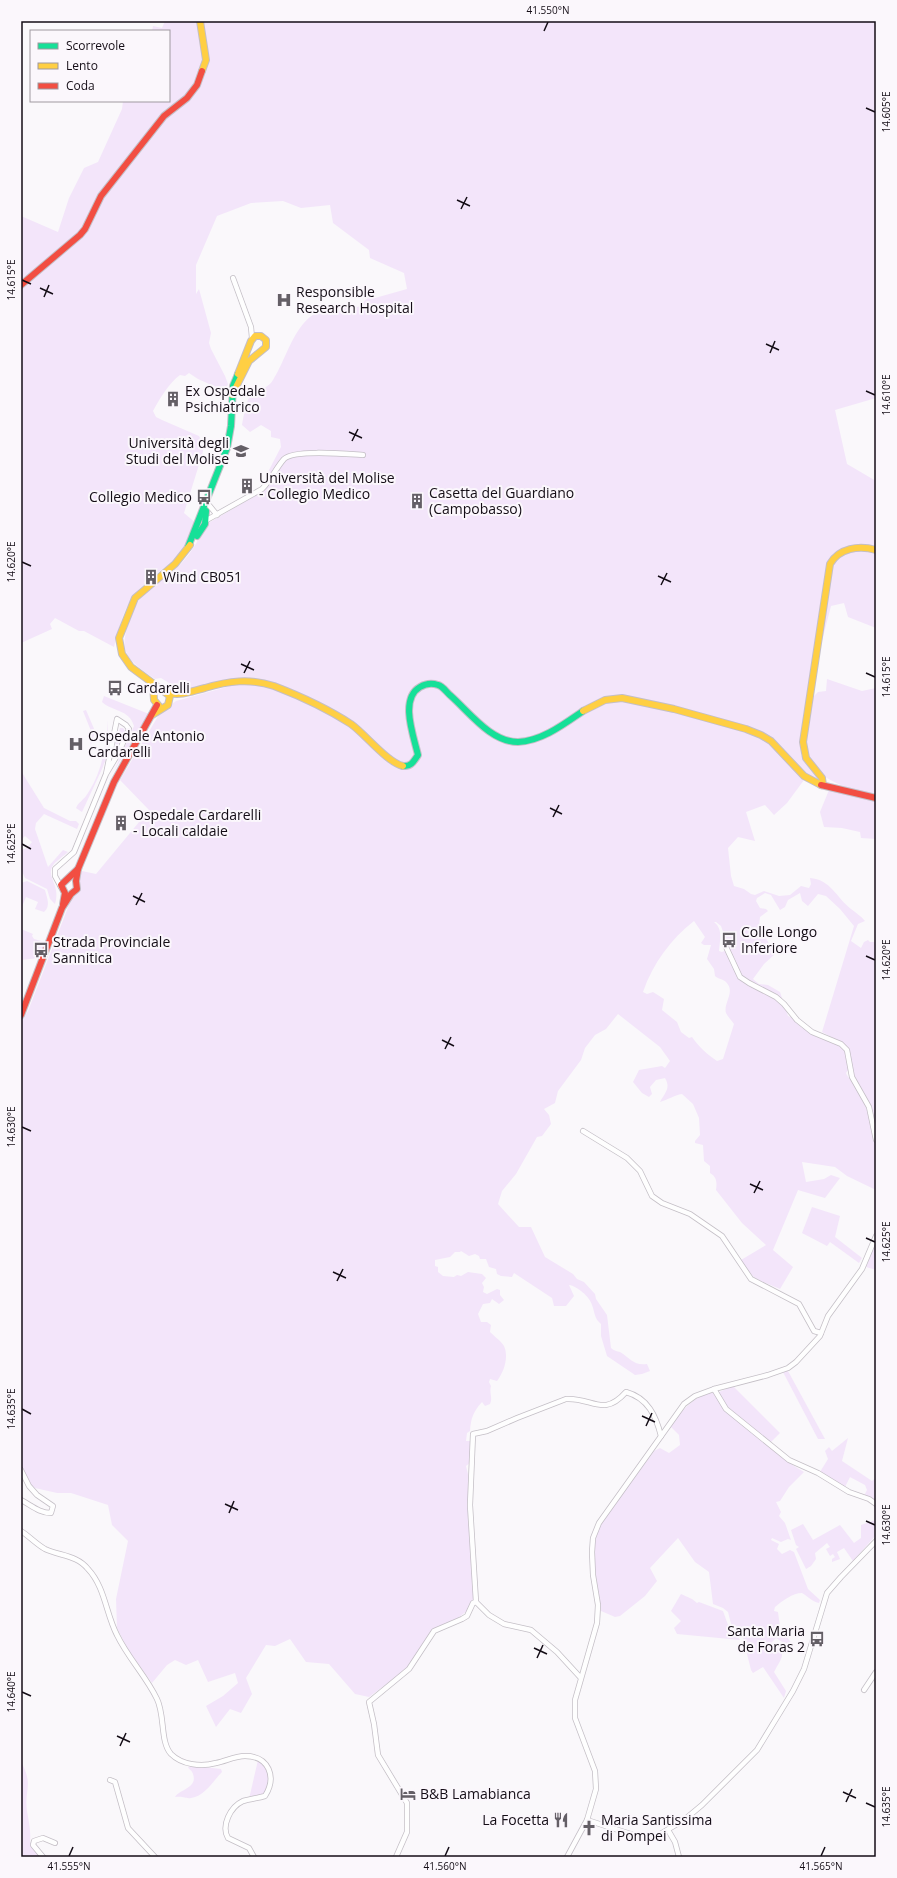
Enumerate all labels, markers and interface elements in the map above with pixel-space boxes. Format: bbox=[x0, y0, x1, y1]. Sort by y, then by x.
text: 41.550°N bbox=[526, 3, 570, 17]
legend bbox=[30, 30, 170, 102]
text: Scorrevole bbox=[66, 37, 125, 54]
text: Lento bbox=[66, 57, 98, 74]
text: Coda bbox=[66, 77, 95, 94]
text: 14.605°E bbox=[879, 91, 893, 133]
text: 14.615°E bbox=[4, 259, 18, 301]
place label: Responsible Research Hospital bbox=[296, 282, 413, 317]
hospital icon: Responsible Research Hospital bbox=[275, 291, 293, 309]
text: 14.610°E bbox=[879, 374, 893, 416]
place label: Ex Ospedale Psichiatrico bbox=[185, 381, 266, 416]
building icon: Ex Ospedale Psichiatrico bbox=[164, 390, 182, 408]
place label: Università degli Studi del Molise bbox=[126, 433, 229, 468]
school or university icon: Università degli Studi del Molise bbox=[232, 442, 250, 460]
place label: Università del Molise - Collegio Medico bbox=[259, 468, 395, 503]
building icon: Università del Molise - Collegio Medico bbox=[238, 477, 256, 495]
place label: Casetta del Guardiano (Campobasso) bbox=[429, 483, 574, 518]
place label: Collegio Medico bbox=[89, 487, 192, 506]
bus stop icon: Collegio Medico bbox=[195, 488, 213, 506]
building icon: Casetta del Guardiano (Campobasso) bbox=[408, 492, 426, 510]
text: 14.620°E bbox=[4, 541, 18, 583]
place label: Wind CB051 bbox=[163, 567, 242, 586]
building icon: Wind CB051 bbox=[142, 568, 160, 586]
text: 14.615°E bbox=[879, 656, 893, 698]
place label: Cardarelli bbox=[127, 678, 190, 697]
bus stop icon: Cardarelli bbox=[106, 679, 124, 697]
place label: Ospedale Antonio Cardarelli bbox=[88, 726, 205, 761]
hospital icon: Ospedale Antonio Cardarelli bbox=[67, 735, 85, 753]
place label: Ospedale Cardarelli - Locali caldaie bbox=[133, 805, 261, 840]
building icon: Ospedale Cardarelli - Locali caldaie bbox=[112, 814, 130, 832]
text: 14.625°E bbox=[4, 823, 18, 865]
place label: Colle Longo Inferiore bbox=[741, 922, 817, 957]
bus stop icon: Colle Longo Inferiore bbox=[720, 931, 738, 949]
place label: Strada Provinciale Sannitica bbox=[53, 932, 170, 967]
text: 14.620°E bbox=[879, 939, 893, 981]
bus stop icon: Strada Provinciale Sannitica bbox=[32, 941, 50, 959]
text: 14.630°E bbox=[4, 1106, 18, 1148]
text: 14.625°E bbox=[879, 1221, 893, 1263]
text: 14.635°E bbox=[4, 1388, 18, 1430]
text: 14.630°E bbox=[879, 1504, 893, 1546]
place label: Santa Maria de Foras 2 bbox=[727, 1621, 805, 1656]
bus stop icon: Santa Maria de Foras 2 bbox=[808, 1630, 826, 1648]
text: 14.640°E bbox=[4, 1671, 18, 1713]
place label: B&B Lamabianca bbox=[420, 1784, 531, 1803]
hotel icon: B&B Lamabianca bbox=[399, 1785, 417, 1803]
text: 14.635°E bbox=[879, 1786, 893, 1828]
place label: La Focetta bbox=[482, 1810, 549, 1829]
place label: Maria Santissima di Pompei bbox=[601, 1810, 712, 1845]
restaurant icon: La Focetta bbox=[552, 1811, 570, 1829]
church icon: Maria Santissima di Pompei bbox=[580, 1819, 598, 1837]
text: 41.555°N bbox=[47, 1859, 91, 1873]
text: 41.560°N bbox=[423, 1859, 467, 1873]
text: 41.565°N bbox=[799, 1859, 843, 1873]

